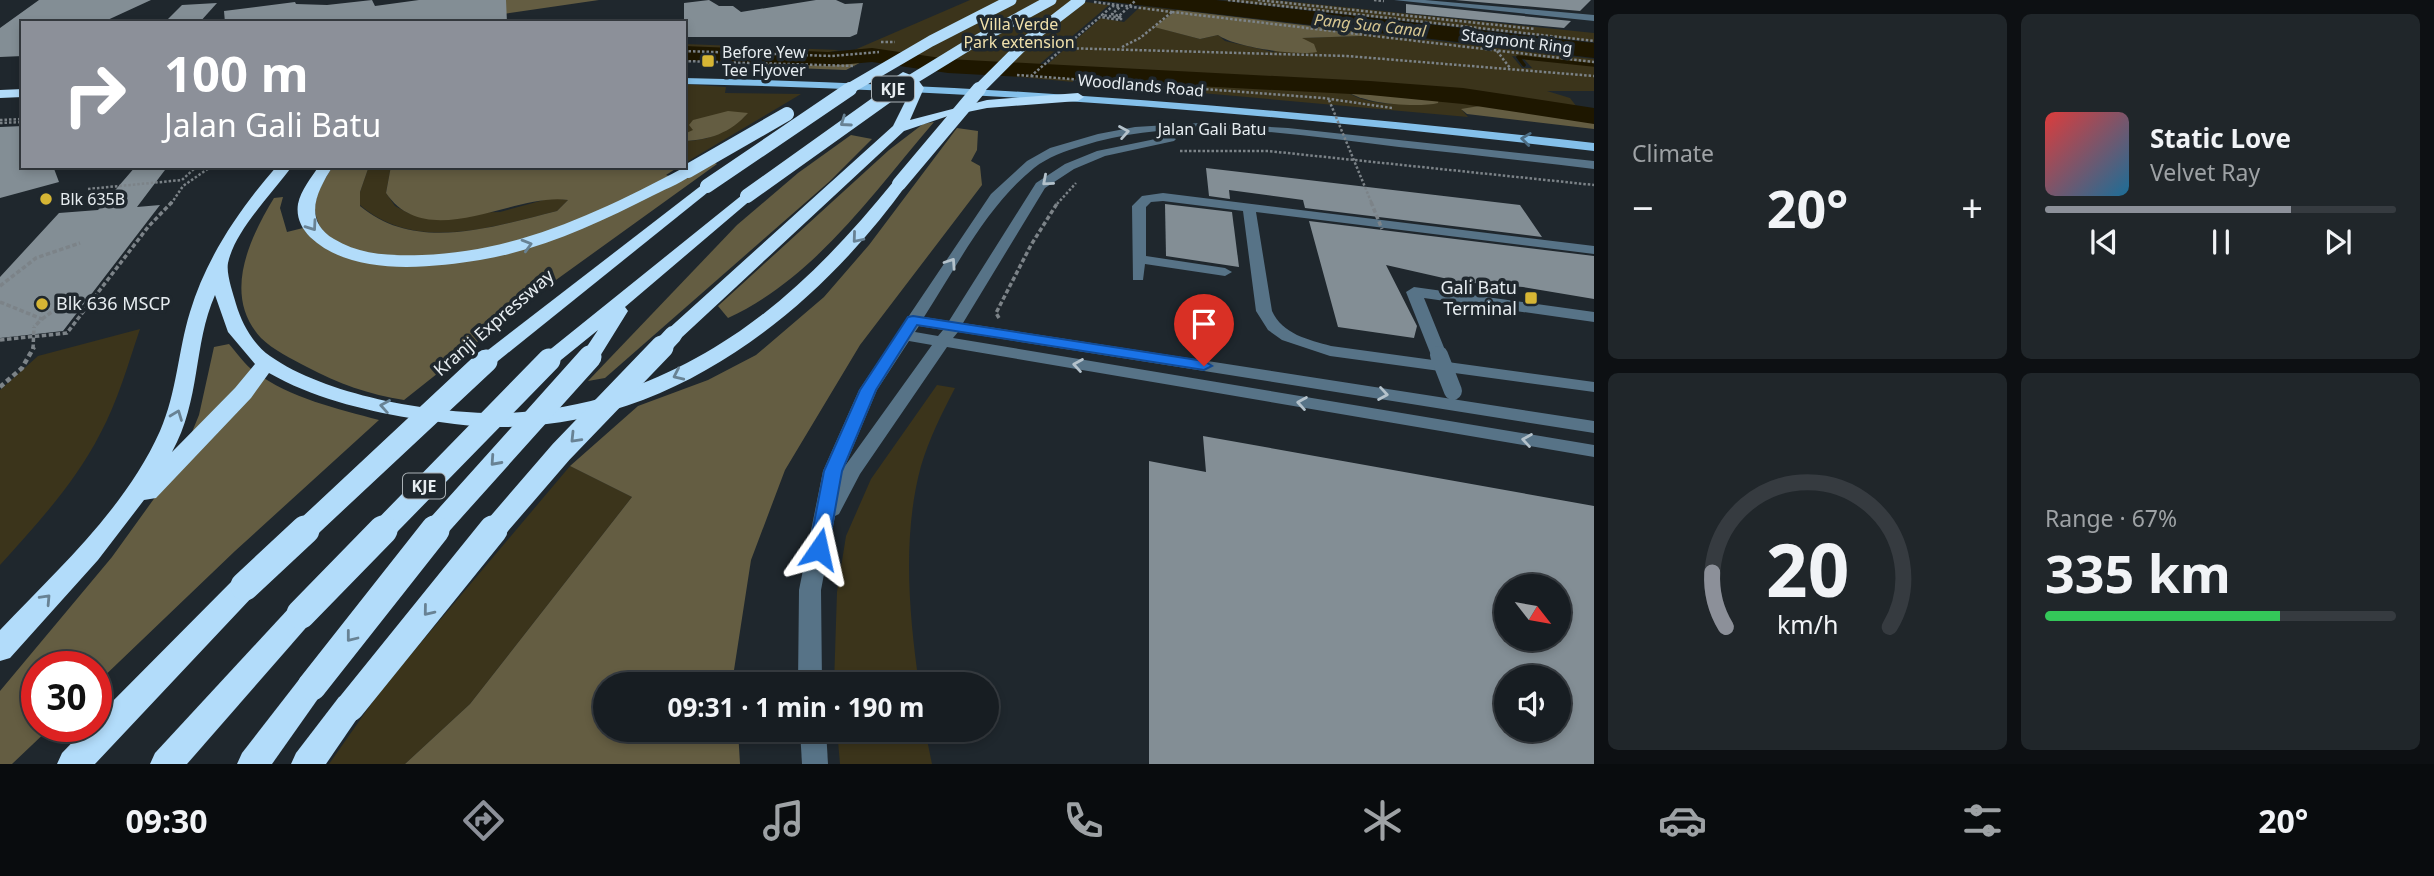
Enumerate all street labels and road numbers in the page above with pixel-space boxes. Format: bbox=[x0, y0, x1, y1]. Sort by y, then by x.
street label: Stagmont Ring bbox=[1460, 23, 1574, 59]
street label: Woodlands Road bbox=[1077, 69, 1205, 101]
road number: KJE bbox=[872, 76, 914, 102]
street label: Jalan Gali Batu bbox=[1156, 118, 1266, 140]
street label: Kranji Expressway bbox=[428, 263, 559, 381]
road number: KJE bbox=[403, 474, 445, 499]

